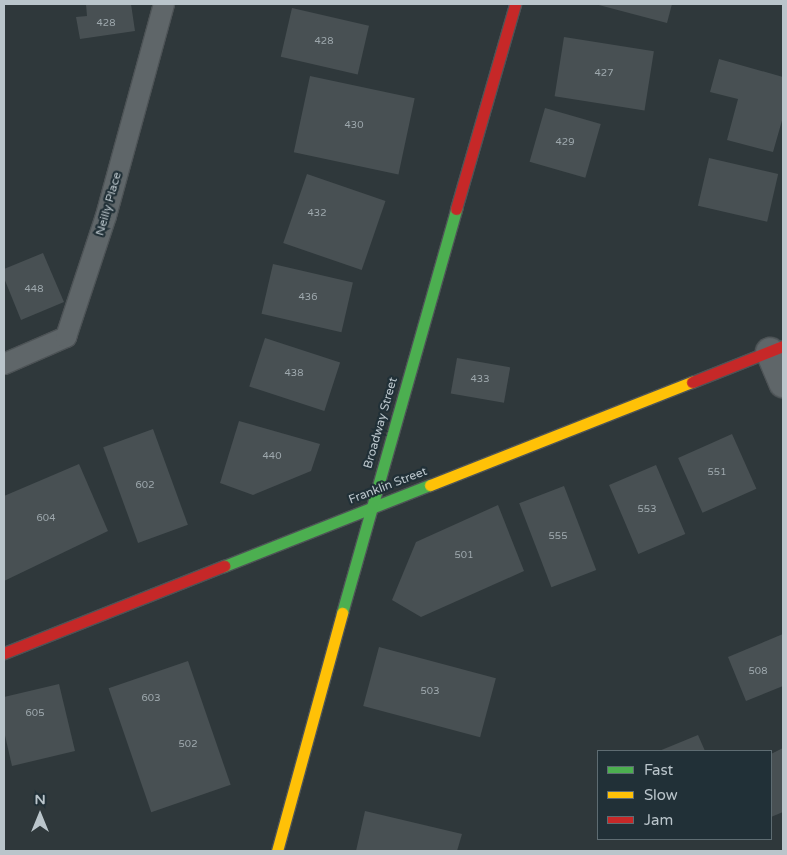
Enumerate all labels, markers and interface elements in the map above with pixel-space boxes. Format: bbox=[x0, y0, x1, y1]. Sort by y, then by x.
house number: 428 bbox=[97, 18, 115, 30]
house number: 428 bbox=[315, 36, 333, 48]
house number: 427 bbox=[595, 68, 613, 80]
house number: 430 bbox=[345, 120, 363, 132]
house number: 429 bbox=[556, 137, 574, 149]
street label: Neilly Place bbox=[93, 170, 125, 238]
house number: 432 bbox=[308, 208, 326, 220]
house number: 448 bbox=[25, 284, 43, 296]
house number: 436 bbox=[299, 292, 317, 304]
house number: 438 bbox=[285, 368, 303, 380]
house number: 433 bbox=[471, 374, 489, 386]
street label: Broadway Street bbox=[361, 376, 401, 470]
house number: 440 bbox=[263, 451, 281, 463]
street label: Franklin Street bbox=[347, 464, 429, 508]
house number: 551 bbox=[708, 467, 726, 479]
house number: 602 bbox=[136, 480, 154, 492]
house number: 553 bbox=[638, 504, 656, 516]
house number: 604 bbox=[37, 513, 55, 525]
house number: 555 bbox=[549, 531, 567, 543]
house number: 501 bbox=[455, 550, 473, 562]
house number: 508 bbox=[749, 666, 767, 678]
house number: 503 bbox=[421, 686, 439, 698]
house number: 603 bbox=[142, 693, 160, 705]
house number: 605 bbox=[26, 708, 44, 720]
house number: 502 bbox=[179, 739, 197, 751]
legend bbox=[597, 750, 772, 840]
text: Fast bbox=[644, 761, 673, 779]
text: Slow bbox=[644, 786, 678, 804]
north arrow bbox=[15, 790, 65, 840]
text: N bbox=[34, 791, 46, 808]
text: Jam bbox=[644, 811, 673, 829]

